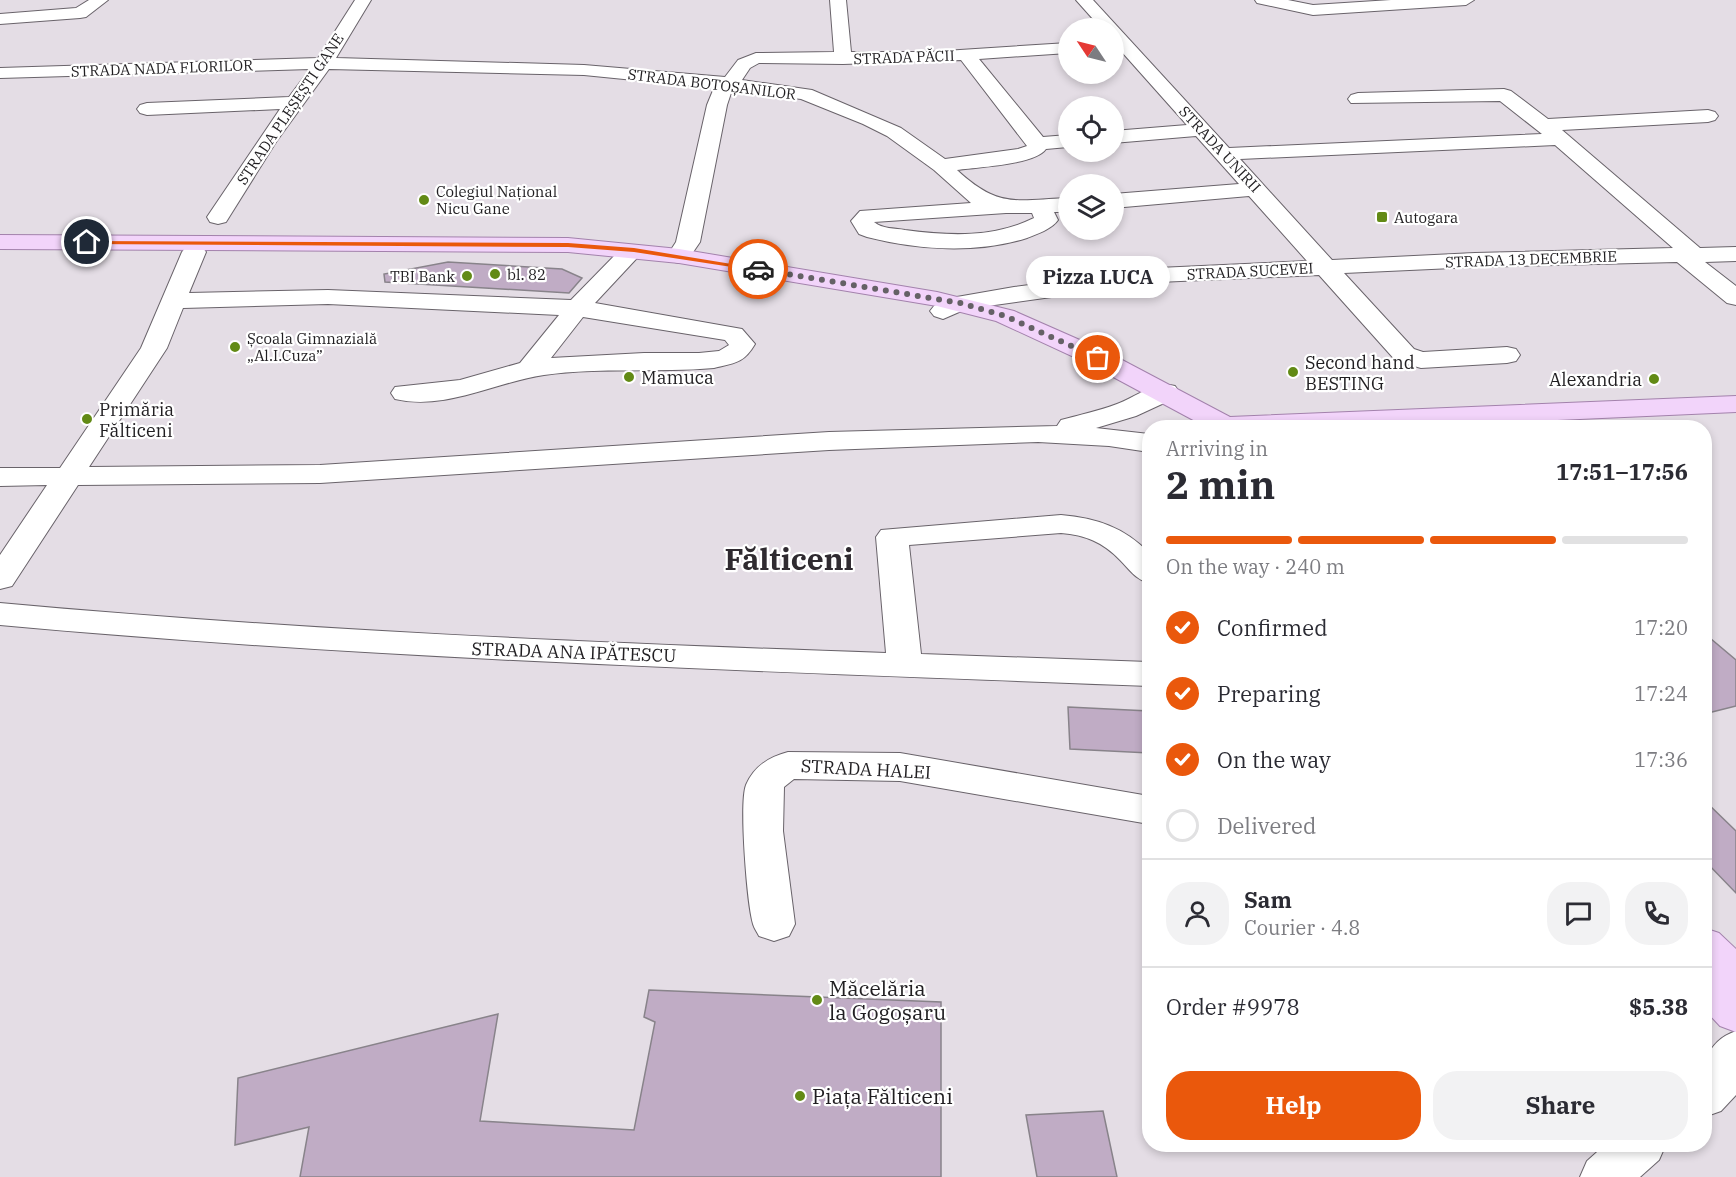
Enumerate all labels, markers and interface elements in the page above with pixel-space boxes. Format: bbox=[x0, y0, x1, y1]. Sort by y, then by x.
north arrow bbox=[1058, 18, 1124, 84]
map controls bbox=[1058, 18, 1124, 240]
street label: STRADA PLEȘEȘTI GANE bbox=[232, 30, 348, 188]
street label: STRADA PĂCII bbox=[853, 46, 955, 68]
street label: STRADA NADA FLORILOR bbox=[71, 55, 253, 81]
street label: STRADA BOTOȘANILOR bbox=[627, 64, 797, 104]
button: locate bbox=[1058, 96, 1124, 162]
street label: STRADA UNIRII bbox=[1175, 102, 1265, 196]
button: layers bbox=[1058, 174, 1124, 240]
place label: Colegiul Național Nicu Gane bbox=[436, 182, 557, 218]
marker: Colegiul Național Nicu Gane bbox=[417, 193, 431, 207]
place label: Autogara bbox=[1394, 208, 1458, 227]
marker: Autogara bbox=[1375, 210, 1389, 224]
pin bbox=[61, 216, 112, 267]
icon: home bbox=[70, 225, 103, 258]
courier bbox=[728, 239, 788, 299]
street label: STRADA 13 DECEMBRIE bbox=[1445, 247, 1617, 271]
icon: car bbox=[742, 253, 775, 286]
callout: Pizza LUCA bbox=[1026, 256, 1170, 298]
street label: STRADA SUCEVEI bbox=[1186, 258, 1314, 284]
text: Pizza LUCA bbox=[1042, 263, 1154, 290]
place label: bl. 82 bbox=[507, 265, 546, 284]
place label: TBI Bank bbox=[390, 267, 455, 286]
marker: bl. 82 bbox=[488, 267, 502, 281]
marker: TBI Bank bbox=[460, 269, 474, 283]
place label: Școala Gimnazială „Al.I.Cuza” bbox=[247, 329, 377, 365]
pin bbox=[1072, 332, 1123, 383]
marker: Școala Gimnazială „Al.I.Cuza” bbox=[228, 340, 242, 354]
icon: bag bbox=[1081, 341, 1114, 374]
place label: Second hand BESTING bbox=[1305, 351, 1415, 395]
marker: Second hand BESTING bbox=[1286, 365, 1300, 379]
place label: Mamuca bbox=[641, 366, 714, 389]
place label: Alexandria bbox=[1549, 368, 1642, 391]
marker: Mamuca bbox=[622, 370, 636, 384]
marker: Alexandria bbox=[1647, 372, 1661, 386]
place label: Primăria Fălticeni bbox=[99, 398, 174, 442]
marker: Primăria Fălticeni bbox=[80, 412, 94, 426]
text: Arriving in bbox=[1166, 435, 1268, 462]
text: 17:51–17:56 bbox=[1556, 457, 1688, 486]
text: 2 min bbox=[1166, 459, 1275, 510]
district label: Fălticeni bbox=[724, 539, 854, 578]
text: On the way · 240 m bbox=[1166, 553, 1345, 580]
icon: check bbox=[1166, 611, 1199, 644]
text: Confirmed bbox=[1217, 613, 1328, 642]
text: 17:20 bbox=[1634, 614, 1688, 641]
street label: STRADA ANA IPĂTESCU bbox=[471, 637, 677, 667]
icon: check bbox=[1166, 677, 1199, 710]
text: Preparing bbox=[1217, 679, 1321, 708]
text: 17:24 bbox=[1634, 680, 1688, 707]
icon: check bbox=[1166, 743, 1199, 776]
text: On the way bbox=[1217, 745, 1331, 774]
text: 17:36 bbox=[1634, 746, 1688, 773]
street label: STRADA HALEI bbox=[800, 754, 932, 784]
text: Delivered bbox=[1217, 811, 1316, 840]
button: person bbox=[1166, 882, 1229, 945]
button: chat bbox=[1547, 882, 1610, 945]
button: phone bbox=[1625, 882, 1688, 945]
text: Sam bbox=[1244, 885, 1292, 914]
text: Courier · 4.8 bbox=[1244, 914, 1360, 941]
place label: Măcelăria la Gogoșaru bbox=[829, 974, 946, 1026]
text: Order #9978 bbox=[1166, 992, 1300, 1021]
text: $5.38 bbox=[1629, 992, 1688, 1021]
marker: Măcelăria la Gogoșaru bbox=[810, 993, 824, 1007]
button: Help bbox=[1166, 1071, 1421, 1140]
button: Share bbox=[1433, 1071, 1688, 1140]
place label: Piața Fălticeni bbox=[812, 1082, 953, 1110]
marker: Piața Fălticeni bbox=[793, 1089, 807, 1103]

